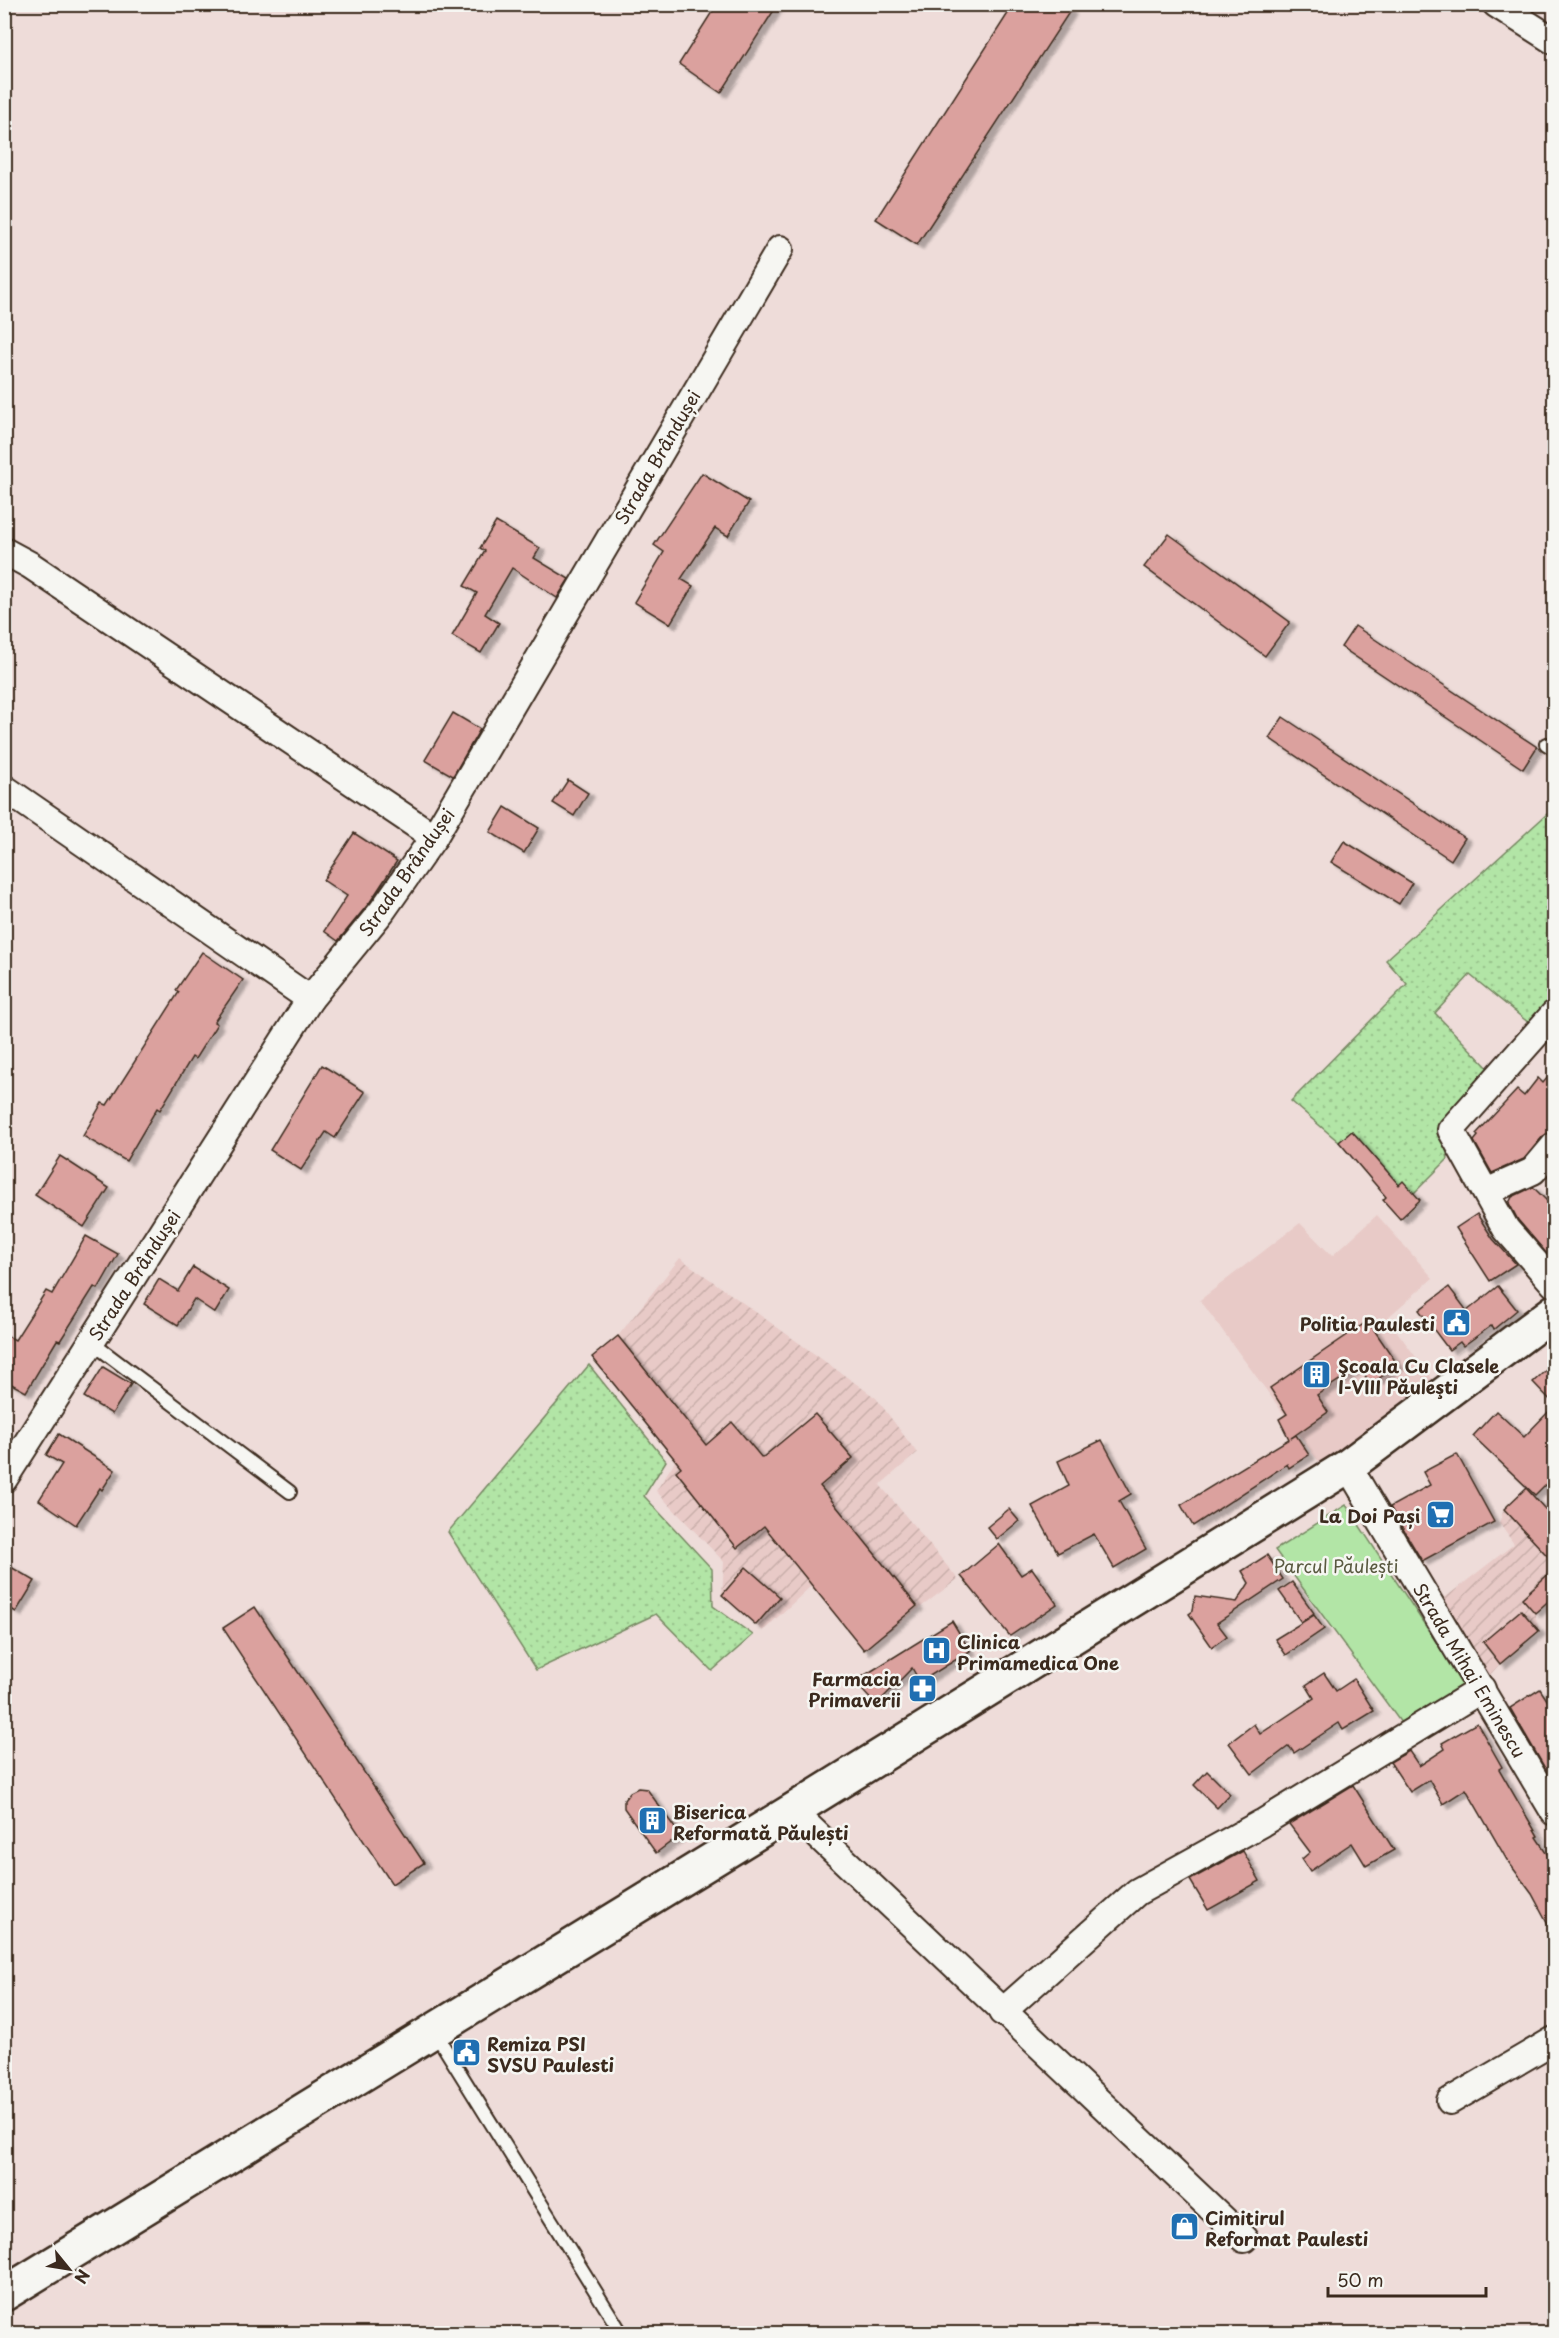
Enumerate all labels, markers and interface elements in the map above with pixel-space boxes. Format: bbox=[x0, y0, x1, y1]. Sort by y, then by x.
street label: Strada Brândușei bbox=[607, 385, 707, 529]
street label: Strada Brândușei bbox=[351, 802, 461, 942]
street label: Strada Brândușei bbox=[81, 1204, 187, 1346]
public building icon: Politia Paulesti bbox=[1440, 1307, 1472, 1339]
place label: Politia Paulesti bbox=[1300, 1310, 1435, 1337]
place label: Şcoala Cu Clasele I-VIII Păuleşti bbox=[1338, 1352, 1499, 1400]
building icon: Şcoala Cu Clasele I-VIII Păuleşti bbox=[1301, 1359, 1333, 1391]
supermarket icon: La Doi Pași bbox=[1425, 1499, 1457, 1531]
place label: La Doi Pași bbox=[1319, 1502, 1420, 1529]
park label: Parcul Păulești bbox=[1274, 1552, 1398, 1579]
street label: Strada Mihai Eminescu bbox=[1407, 1577, 1533, 1763]
place label: Clinica Primamedica One bbox=[957, 1628, 1119, 1676]
hospital icon: Clinica Primamedica One bbox=[920, 1635, 952, 1667]
place label: Farmacia Primaverii bbox=[808, 1665, 902, 1713]
pharmacy icon: Farmacia Primaverii bbox=[906, 1672, 938, 1704]
place label: Biserica Reformată Păulești bbox=[673, 1798, 849, 1846]
building icon: Biserica Reformată Păulești bbox=[636, 1805, 668, 1837]
place label: Remiza PSI SVSU Paulesti bbox=[487, 2030, 614, 2078]
public building icon: Remiza PSI SVSU Paulesti bbox=[450, 2037, 482, 2069]
place label: Cimitirul Reformat Paulesti bbox=[1205, 2204, 1368, 2252]
shop icon: Cimitirul Reformat Paulesti bbox=[1168, 2211, 1200, 2243]
north arrow bbox=[39, 2239, 99, 2299]
scale bar bbox=[1328, 2260, 1486, 2298]
text: N bbox=[69, 2266, 96, 2288]
text: 50 m bbox=[1337, 2266, 1384, 2293]

